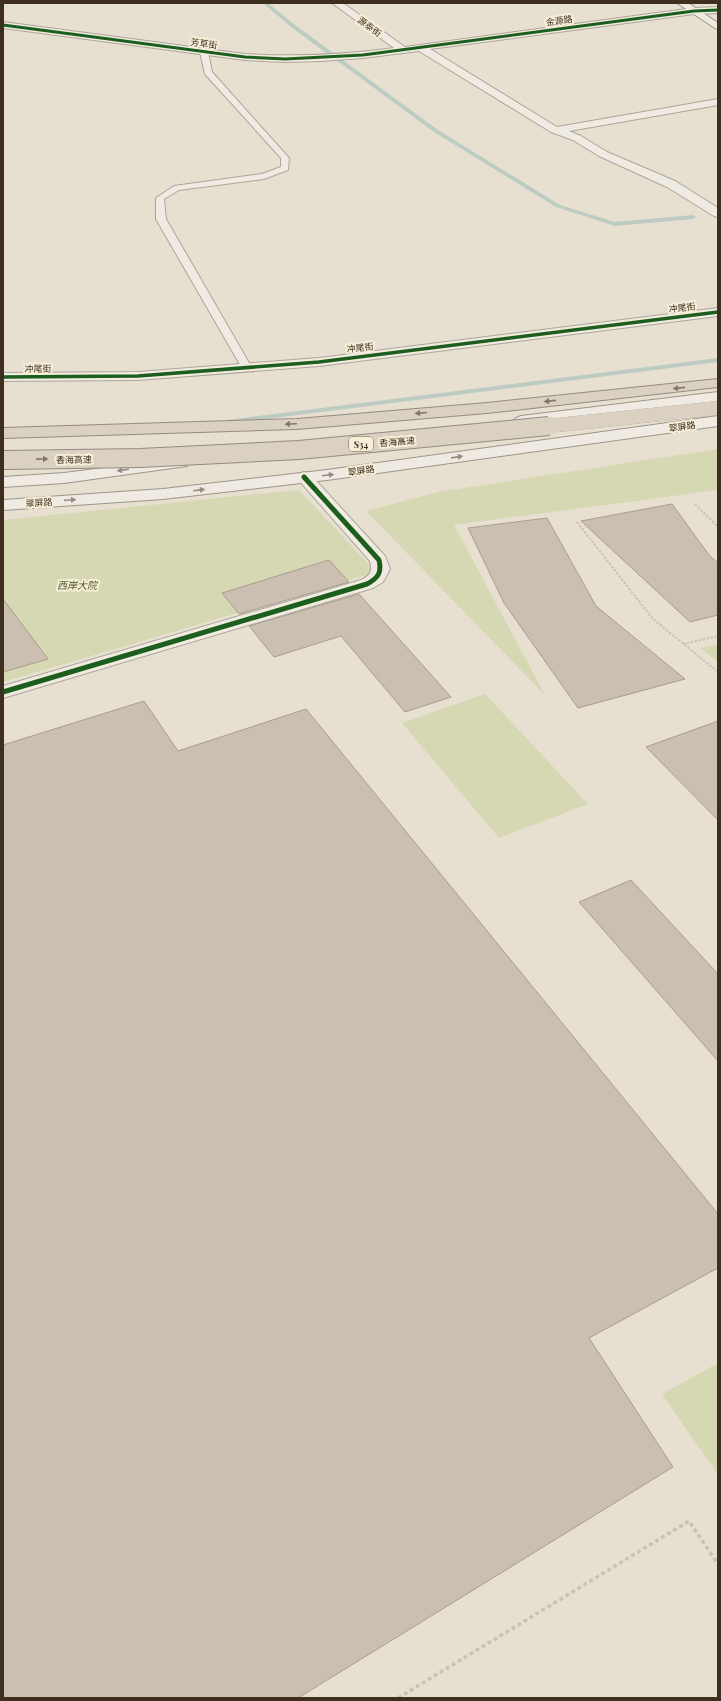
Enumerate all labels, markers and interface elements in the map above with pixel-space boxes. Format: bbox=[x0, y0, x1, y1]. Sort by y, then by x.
street label: 金源路 bbox=[545, 12, 573, 28]
street label: 源泰街 bbox=[356, 13, 384, 39]
street label: 芳草街 bbox=[190, 35, 218, 51]
street label: 冲尾街 bbox=[668, 299, 696, 315]
street label: 冲尾街 bbox=[346, 339, 374, 355]
street label: 冲尾街 bbox=[24, 362, 52, 374]
one-way arrow bbox=[673, 385, 685, 392]
one-way arrow bbox=[544, 398, 556, 405]
one-way arrow bbox=[415, 410, 427, 417]
street label: 翠屏路 bbox=[668, 418, 696, 434]
one-way arrow bbox=[285, 421, 297, 428]
street label: 香海高速 bbox=[379, 433, 415, 449]
road number: S34 bbox=[349, 437, 373, 451]
street label: 香海高速 bbox=[56, 453, 92, 465]
one-way arrow bbox=[451, 454, 463, 460]
one-way arrow bbox=[36, 456, 49, 462]
street label: 翠屏路 bbox=[347, 462, 375, 478]
one-way arrow bbox=[117, 467, 130, 473]
one-way arrow bbox=[322, 471, 335, 478]
one-way arrow bbox=[193, 487, 205, 493]
street label: 翠屏路 bbox=[25, 495, 53, 509]
one-way arrow bbox=[64, 497, 76, 504]
park label: 西岸大院 bbox=[57, 578, 99, 592]

